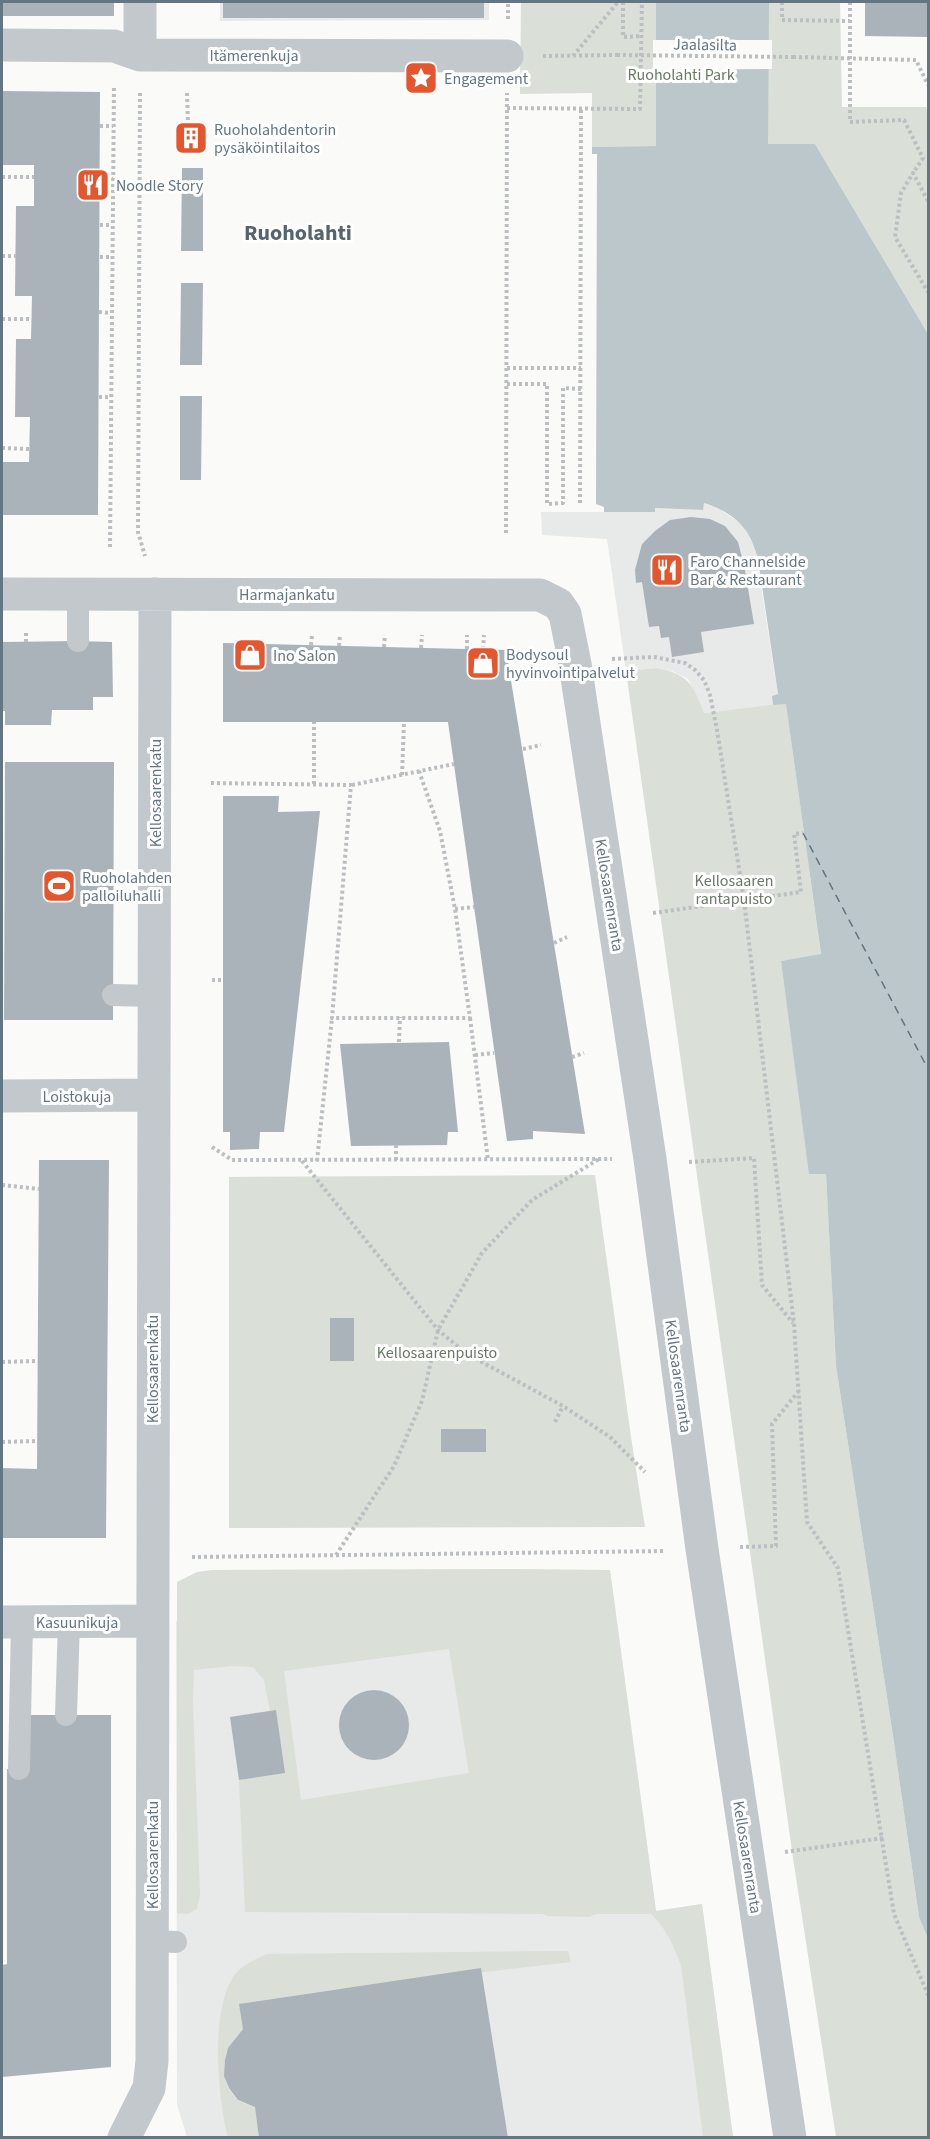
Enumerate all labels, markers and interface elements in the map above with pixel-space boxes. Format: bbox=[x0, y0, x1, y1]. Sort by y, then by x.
street label: Jaalasilta bbox=[673, 33, 737, 57]
street label: Itämerenkuja bbox=[209, 45, 299, 67]
place icon: Engagement bbox=[403, 60, 439, 96]
park label: Ruoholahti Park bbox=[627, 64, 735, 86]
place label: Engagement bbox=[444, 68, 529, 90]
place label: Ruoholahdentorin pysäköintilaitos bbox=[214, 119, 336, 159]
building icon: Ruoholahdentorin pysäköintilaitos bbox=[173, 120, 209, 156]
restaurant icon: Noodle Story bbox=[75, 167, 111, 203]
place label: Noodle Story bbox=[116, 175, 204, 197]
district label: Ruoholahti bbox=[244, 217, 352, 249]
place label: Faro Channelside Bar & Restaurant bbox=[690, 551, 806, 591]
restaurant icon: Faro Channelside Bar & Restaurant bbox=[649, 552, 685, 588]
street label: Harmajankatu bbox=[239, 584, 335, 606]
shop icon: Ino Salon bbox=[232, 637, 268, 673]
place label: Bodysoul hyvinvointipalvelut bbox=[506, 644, 635, 684]
place label: Ino Salon bbox=[273, 645, 336, 667]
shop icon: Bodysoul hyvinvointipalvelut bbox=[465, 645, 501, 681]
street label: Kellosaarenkatu bbox=[145, 739, 167, 847]
street label: Kellosaarenranta bbox=[589, 837, 629, 953]
place label: Ruoholahden palloiluhalli bbox=[82, 867, 172, 907]
sports icon: Ruoholahden palloiluhalli bbox=[41, 868, 77, 904]
park label: Kellosaaren rantapuisto bbox=[695, 870, 773, 910]
street label: Loistokuja bbox=[43, 1086, 111, 1108]
street label: Kellosaarenkatu bbox=[142, 1315, 164, 1423]
street label: Kellosaarenranta bbox=[659, 1318, 697, 1434]
park label: Kellosaarenpuisto bbox=[377, 1342, 497, 1364]
street label: Kasuunikuja bbox=[36, 1612, 118, 1634]
street label: Kellosaarenranta bbox=[727, 1799, 767, 1915]
street label: Kellosaarenkatu bbox=[142, 1801, 164, 1909]

